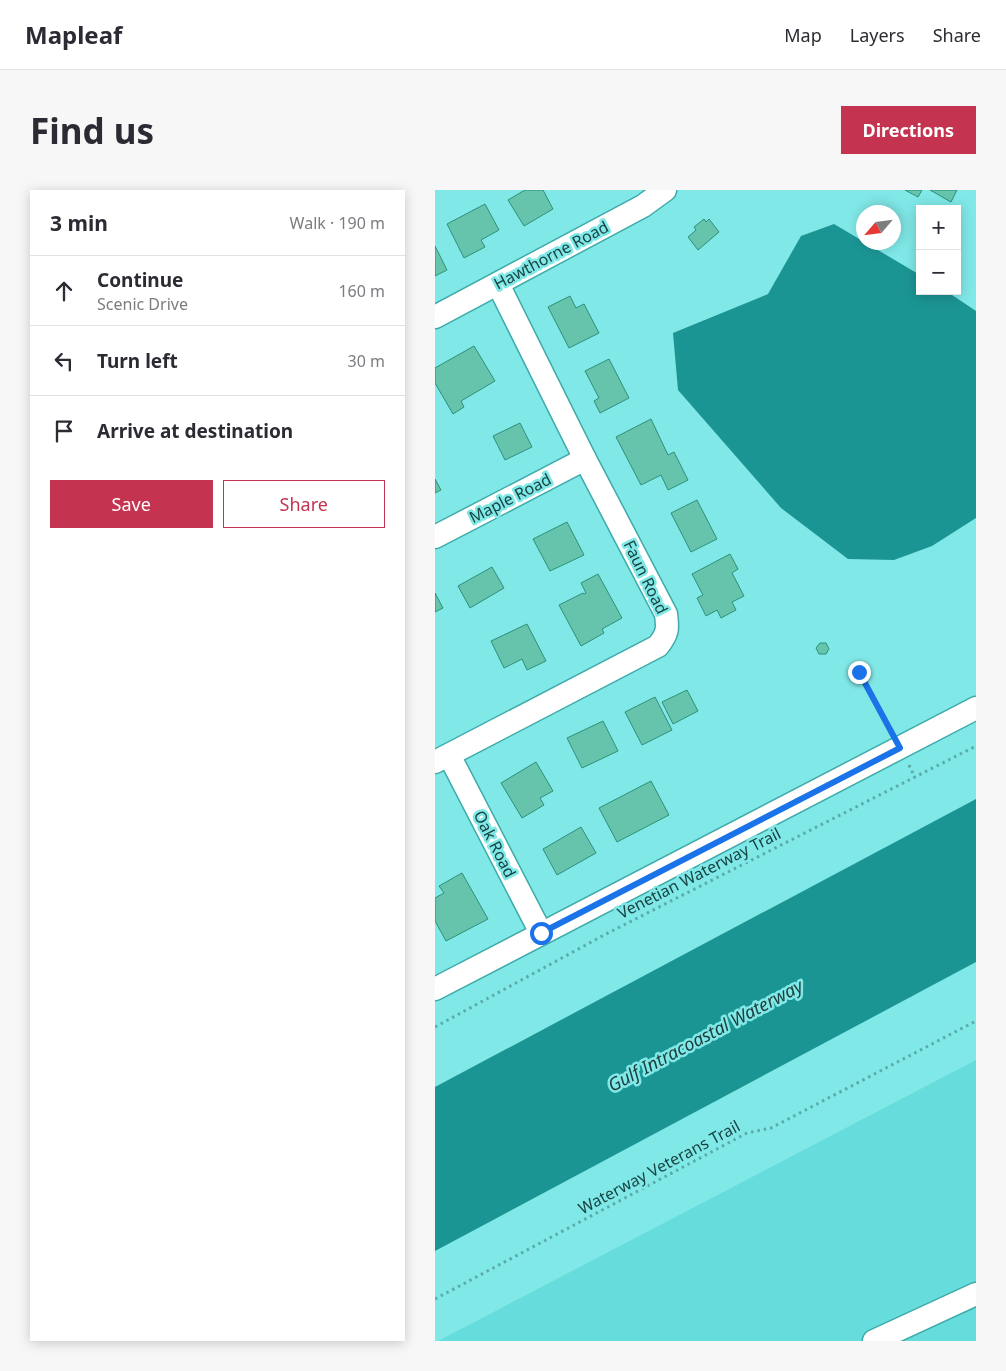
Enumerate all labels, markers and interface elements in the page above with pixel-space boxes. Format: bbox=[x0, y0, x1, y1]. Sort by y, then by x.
text: Mapleaf bbox=[25, 18, 122, 51]
text: Map bbox=[784, 23, 822, 47]
text: Layers bbox=[850, 23, 905, 47]
text: Share bbox=[933, 23, 981, 47]
button: Directions bbox=[841, 106, 976, 154]
text: Find us bbox=[30, 107, 154, 154]
north arrow bbox=[856, 205, 901, 250]
map controls bbox=[916, 205, 961, 295]
button: + bbox=[916, 205, 961, 250]
text: 3 min bbox=[50, 209, 108, 237]
text: Walk · 190 m bbox=[290, 212, 385, 234]
street label: Hawthorne Road bbox=[490, 216, 612, 294]
button: − bbox=[916, 250, 961, 295]
text: Continue bbox=[97, 267, 183, 293]
icon: ahead bbox=[50, 277, 78, 305]
text: 160 m bbox=[338, 280, 385, 302]
text: Scenic Drive bbox=[97, 293, 188, 315]
icon: left bbox=[50, 347, 78, 375]
text: Turn left bbox=[97, 348, 178, 374]
text: 30 m bbox=[348, 350, 385, 372]
icon: arrive bbox=[50, 417, 78, 445]
text: Arrive at destination bbox=[97, 418, 293, 444]
street label: Maple Road bbox=[465, 468, 555, 528]
button: Save bbox=[50, 480, 213, 528]
button: Share bbox=[223, 480, 385, 528]
street label: Faun Road bbox=[619, 536, 673, 618]
route end bbox=[848, 661, 871, 684]
street label: Oak Road bbox=[469, 807, 521, 881]
street label: Venetian Waterway Trail bbox=[614, 822, 784, 924]
route start bbox=[530, 922, 553, 945]
water label: Gulf Intracoastal Waterway bbox=[603, 973, 808, 1097]
street label: Waterway Veterans Trail bbox=[574, 1115, 744, 1219]

